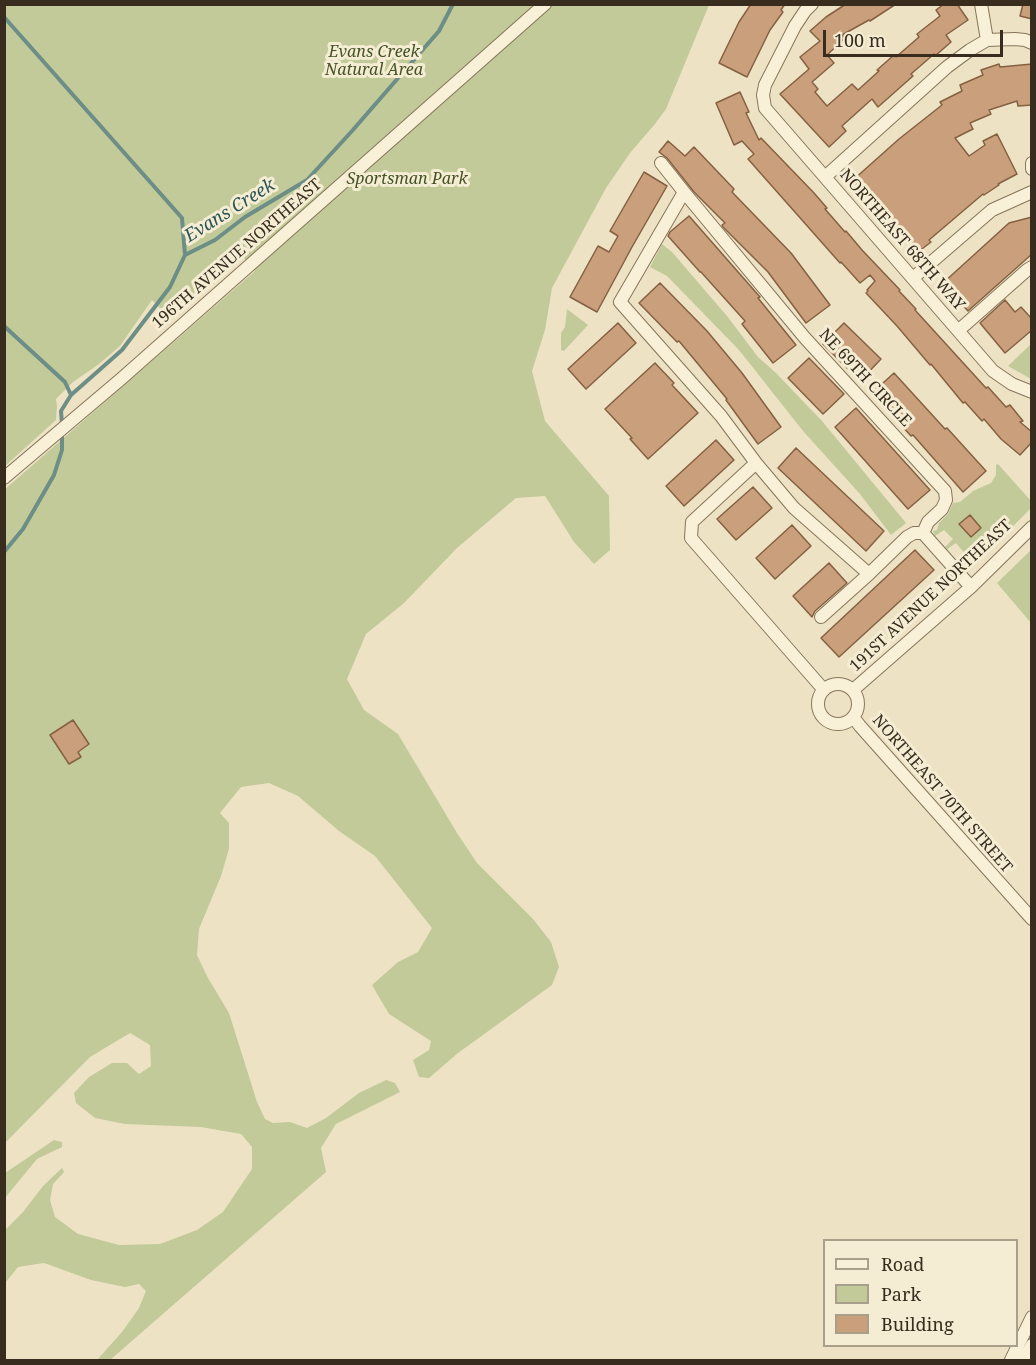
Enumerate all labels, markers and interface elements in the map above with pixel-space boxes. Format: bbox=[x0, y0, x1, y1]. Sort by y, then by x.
scale bar bbox=[826, 18, 1006, 56]
text: 100 m bbox=[834, 28, 886, 52]
park label: Evans Creek Natural Area bbox=[325, 42, 423, 80]
street label: NORTHEAST 68TH WAY bbox=[835, 166, 969, 314]
park label: Sportsman Park bbox=[346, 169, 468, 189]
street label: 196TH AVENUE NORTHEAST bbox=[148, 175, 326, 333]
water label: Evans Creek bbox=[181, 175, 279, 247]
street label: NE 69TH CIRCLE bbox=[815, 325, 915, 431]
street label: 191ST AVENUE NORTHEAST bbox=[846, 516, 1016, 676]
street label: NORTHEAST 70TH STREET bbox=[868, 711, 1016, 877]
legend bbox=[823, 1239, 1018, 1347]
text: Road bbox=[881, 1252, 924, 1276]
text: Park bbox=[881, 1282, 921, 1306]
text: Building bbox=[881, 1312, 954, 1336]

